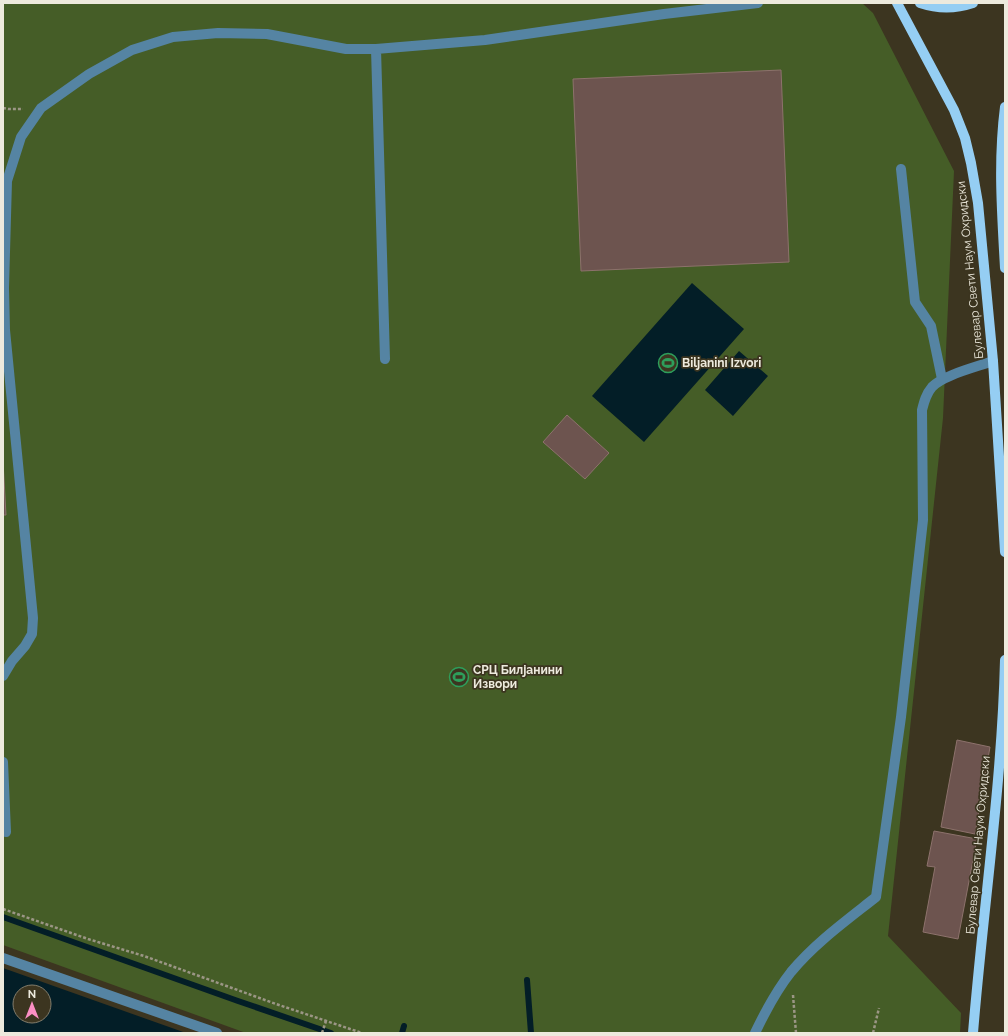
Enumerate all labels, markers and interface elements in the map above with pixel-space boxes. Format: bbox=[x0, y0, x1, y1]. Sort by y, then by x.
street label: Булевар Свети Наум Охридски bbox=[954, 180, 986, 360]
sports icon: Biljanini Izvori bbox=[657, 352, 679, 374]
place label: Biljanini Izvori bbox=[682, 356, 761, 370]
place label: СРЦ Билјанини Извори bbox=[473, 663, 562, 691]
sports icon: СРЦ Билјанини Извори bbox=[448, 666, 470, 688]
street label: Булевар Свети Наум Охридски bbox=[963, 755, 993, 935]
north arrow bbox=[12, 984, 52, 1024]
text: N bbox=[28, 988, 36, 1001]

